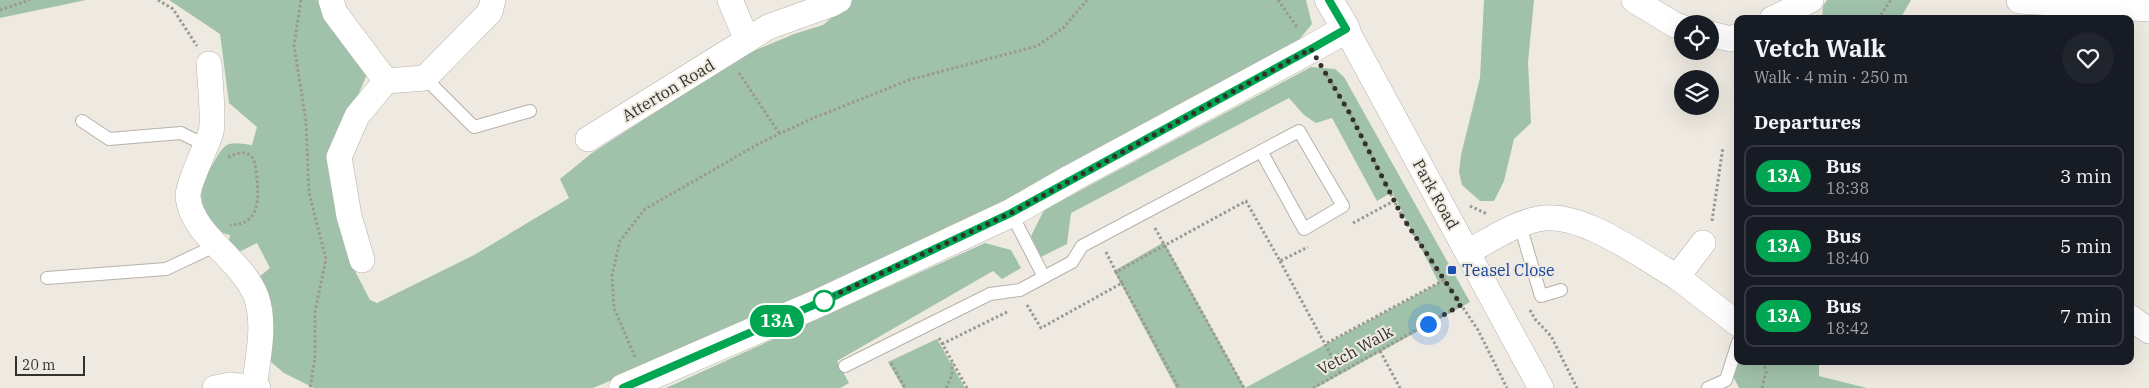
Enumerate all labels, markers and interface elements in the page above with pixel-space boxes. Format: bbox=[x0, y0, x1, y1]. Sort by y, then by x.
map controls bbox=[1674, 15, 1719, 115]
button: locate bbox=[1674, 15, 1719, 60]
text: Vetch Walk bbox=[1754, 32, 1886, 64]
button: heart bbox=[2062, 32, 2114, 84]
street label: Atterton Road bbox=[618, 54, 718, 125]
text: Walk · 4 min · 250 m bbox=[1754, 67, 1908, 87]
button: layers bbox=[1674, 70, 1719, 115]
text: Departures bbox=[1754, 110, 1861, 134]
text: Bus bbox=[1826, 154, 1861, 178]
street label: Park Road bbox=[1409, 156, 1463, 233]
text: 13A bbox=[1766, 164, 1801, 187]
text: 3 min bbox=[2060, 164, 2112, 188]
text: 18:38 bbox=[1826, 178, 1869, 198]
text: Bus bbox=[1826, 224, 1861, 248]
text: 13A bbox=[1766, 234, 1801, 257]
text: 5 min bbox=[2060, 234, 2112, 258]
text: 18:40 bbox=[1826, 248, 1869, 268]
place label: Teasel Close bbox=[1462, 260, 1555, 280]
marker: Teasel Close bbox=[1446, 264, 1458, 276]
unlabelled marker bbox=[813, 290, 835, 312]
text: Bus bbox=[1826, 294, 1861, 318]
text: 13A bbox=[1766, 304, 1801, 327]
text: 7 min bbox=[2060, 304, 2112, 328]
line badge: 13A bbox=[748, 305, 806, 337]
text: 13A bbox=[760, 309, 794, 332]
your location bbox=[1416, 312, 1441, 337]
text: 18:42 bbox=[1826, 318, 1869, 338]
street label: Vetch Walk bbox=[1314, 321, 1397, 379]
scale bar bbox=[15, 353, 85, 376]
text: 20 m bbox=[22, 356, 55, 374]

